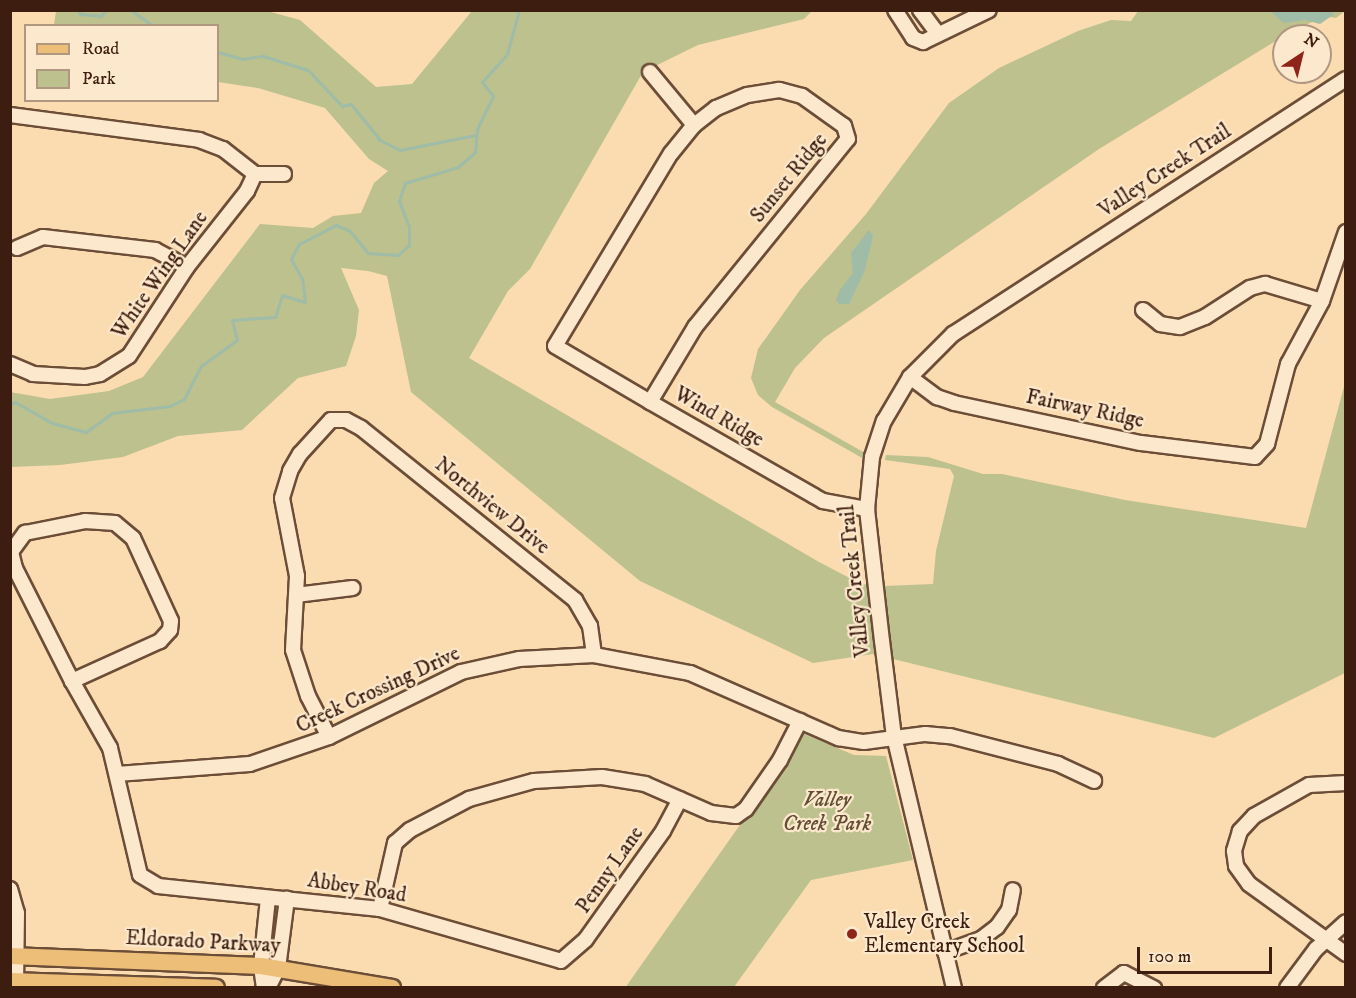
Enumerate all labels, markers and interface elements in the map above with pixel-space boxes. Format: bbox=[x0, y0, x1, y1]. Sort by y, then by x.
legend bbox=[24, 24, 219, 102]
north arrow bbox=[1272, 24, 1332, 84]
text: N bbox=[1300, 29, 1322, 53]
text: Road bbox=[82, 38, 119, 60]
text: Park bbox=[82, 68, 116, 90]
street label: Valley Creek Trail bbox=[1094, 119, 1236, 223]
street label: Sunset Ridge bbox=[745, 128, 833, 228]
street label: White Wing Lane bbox=[107, 206, 213, 344]
street label: Wind Ridge bbox=[670, 381, 768, 453]
street label: Fairway Ridge bbox=[1024, 384, 1146, 434]
street label: Northview Drive bbox=[430, 452, 554, 560]
street label: Valley Creek Trail bbox=[834, 504, 876, 658]
street label: Creek Crossing Drive bbox=[292, 641, 464, 739]
park label: Valley Creek Park bbox=[783, 787, 871, 837]
street label: Penny Lane bbox=[571, 822, 649, 918]
street label: Abbey Road bbox=[306, 868, 408, 908]
place label: Valley Creek Elementary School bbox=[864, 909, 1025, 959]
street label: Eldorado Parkway bbox=[125, 925, 281, 959]
marker: Valley Creek Elementary School bbox=[845, 927, 859, 941]
scale bar bbox=[1140, 935, 1275, 973]
text: 100 m bbox=[1148, 946, 1191, 968]

